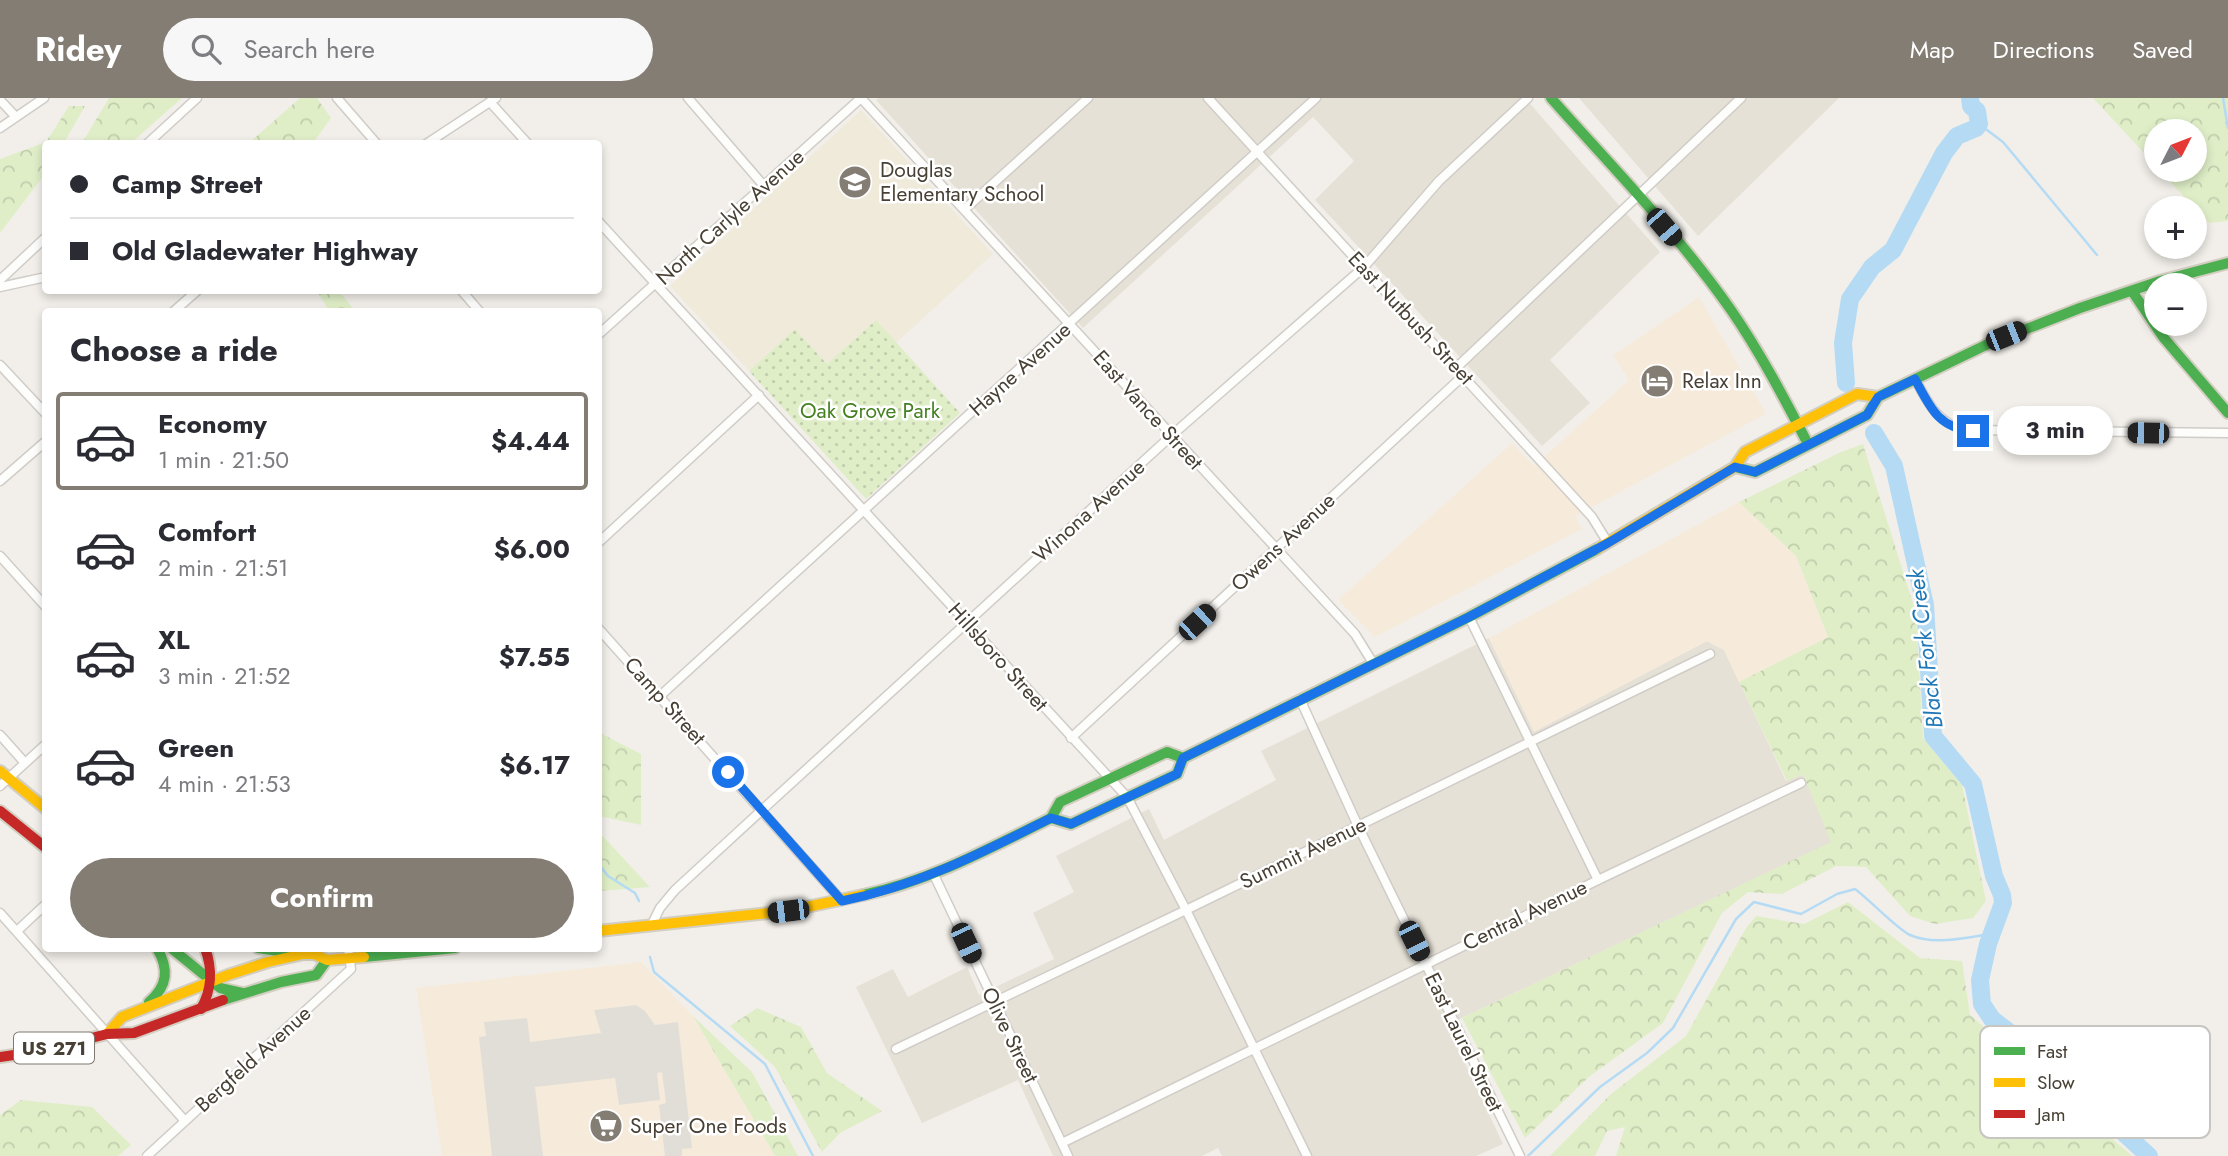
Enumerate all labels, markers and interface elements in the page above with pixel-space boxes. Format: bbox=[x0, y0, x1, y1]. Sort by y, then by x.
search box bbox=[163, 18, 653, 81]
text: Ridey bbox=[35, 26, 121, 73]
icon: search bbox=[187, 30, 225, 68]
text: Search here bbox=[243, 30, 375, 68]
text: Map bbox=[1910, 32, 1955, 67]
text: Directions bbox=[1993, 32, 2094, 67]
text: Saved bbox=[2132, 32, 2193, 67]
north arrow bbox=[2144, 119, 2207, 182]
map controls bbox=[2144, 119, 2207, 336]
street label: North Carlyle Avenue bbox=[649, 142, 811, 292]
place label: Douglas Elementary School bbox=[880, 155, 1044, 209]
school or university icon: Douglas Elementary School bbox=[836, 163, 874, 201]
text: Camp Street bbox=[112, 165, 262, 203]
button: + bbox=[2144, 196, 2207, 259]
car bbox=[1643, 204, 1686, 250]
text: Old Gladewater Highway bbox=[112, 232, 418, 270]
street label: East Nutbush Street bbox=[1341, 245, 1481, 391]
button: − bbox=[2144, 273, 2207, 336]
street label: Hayne Avenue bbox=[962, 315, 1078, 423]
car bbox=[1983, 318, 2030, 354]
text: Choose a ride bbox=[70, 327, 278, 373]
street label: East Vance Street bbox=[1086, 344, 1210, 476]
hotel icon: Relax Inn bbox=[1638, 362, 1676, 400]
place label: Relax Inn bbox=[1682, 366, 1762, 396]
park label: Oak Grove Park bbox=[800, 396, 941, 426]
text: Economy bbox=[158, 405, 267, 443]
callout: 3 min bbox=[1997, 406, 2113, 456]
icon: car bbox=[74, 410, 137, 473]
text: 3 min bbox=[2025, 413, 2085, 447]
route end bbox=[1957, 415, 1989, 447]
text: $4.44 bbox=[491, 422, 570, 460]
car bbox=[2127, 422, 2170, 444]
text: 1 min · 21:50 bbox=[158, 443, 289, 477]
street label: Winona Avenue bbox=[1026, 452, 1152, 570]
street label: Owens Avenue bbox=[1224, 486, 1342, 598]
text: Comfort bbox=[158, 513, 256, 551]
icon: car bbox=[74, 518, 137, 581]
text: $6.00 bbox=[494, 530, 570, 568]
text: 2 min · 21:51 bbox=[158, 551, 288, 585]
water label: Black Fork Creek bbox=[1898, 566, 1952, 731]
street label: Hillsboro Street bbox=[941, 596, 1055, 718]
car bbox=[1175, 600, 1220, 644]
text: XL bbox=[158, 621, 190, 659]
icon: car bbox=[74, 626, 137, 689]
text: $7.55 bbox=[499, 638, 570, 676]
street label: Camp Street bbox=[617, 650, 713, 752]
text: 3 min · 21:52 bbox=[158, 659, 291, 693]
text: Green bbox=[158, 729, 234, 767]
icon: car bbox=[74, 734, 137, 797]
text: $6.17 bbox=[499, 746, 570, 784]
route start bbox=[712, 756, 744, 788]
text: 4 min · 21:53 bbox=[158, 767, 291, 801]
street label: Summit Avenue bbox=[1235, 809, 1372, 897]
button: Confirm bbox=[70, 858, 574, 938]
street label: Central Avenue bbox=[1458, 872, 1592, 958]
car bbox=[766, 898, 811, 924]
car bbox=[1396, 918, 1433, 964]
car bbox=[948, 920, 985, 966]
street label: East Laurel Street bbox=[1417, 968, 1511, 1116]
street label: Olive Street bbox=[974, 982, 1046, 1088]
street label: Bergfeld Avenue bbox=[188, 999, 318, 1119]
legend bbox=[1980, 1026, 2210, 1138]
road number: US 271 bbox=[14, 1032, 94, 1064]
text: Fast bbox=[2037, 1038, 2068, 1065]
text: Slow bbox=[2037, 1069, 2075, 1096]
text: Jam bbox=[2034, 1101, 2066, 1128]
supermarket icon: Super One Foods bbox=[587, 1107, 625, 1145]
place label: Super One Foods bbox=[630, 1111, 787, 1141]

